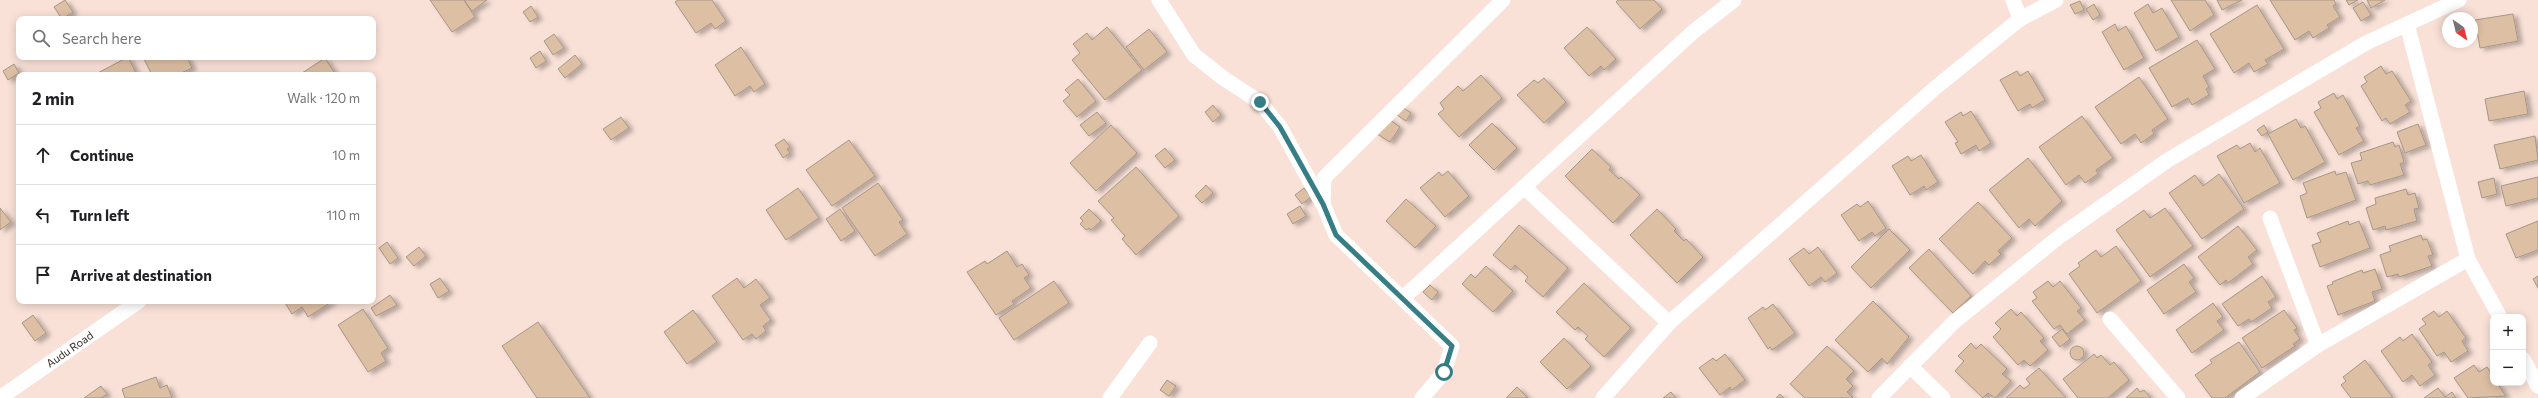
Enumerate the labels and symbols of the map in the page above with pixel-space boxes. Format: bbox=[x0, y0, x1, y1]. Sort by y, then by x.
north arrow bbox=[2442, 12, 2478, 48]
route end bbox=[1251, 93, 1269, 111]
street label: Audu Road bbox=[44, 328, 95, 370]
route start bbox=[1435, 363, 1453, 381]

